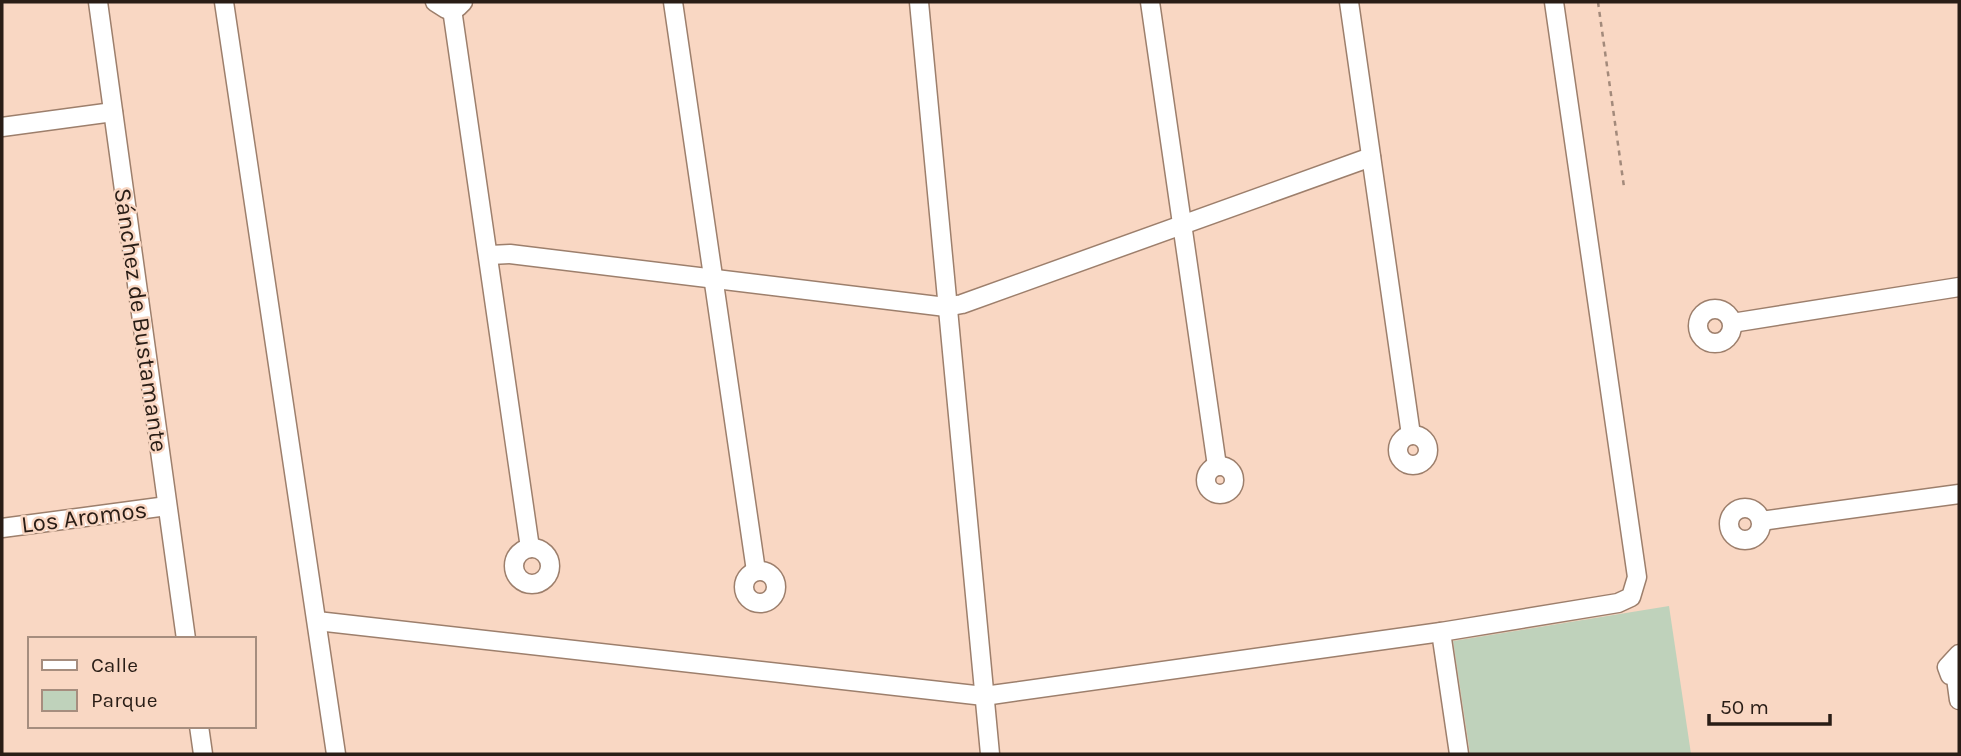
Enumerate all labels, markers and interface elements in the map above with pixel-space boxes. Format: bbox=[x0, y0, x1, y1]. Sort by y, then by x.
street label: Sánchez de Bustamante bbox=[109, 186, 173, 454]
street label: Los Aromos bbox=[20, 495, 148, 539]
legend bbox=[28, 637, 256, 728]
text: Calle bbox=[91, 653, 138, 677]
scale bar bbox=[1709, 682, 1830, 726]
text: Parque bbox=[91, 688, 158, 712]
text: 50 m bbox=[1720, 695, 1769, 719]

